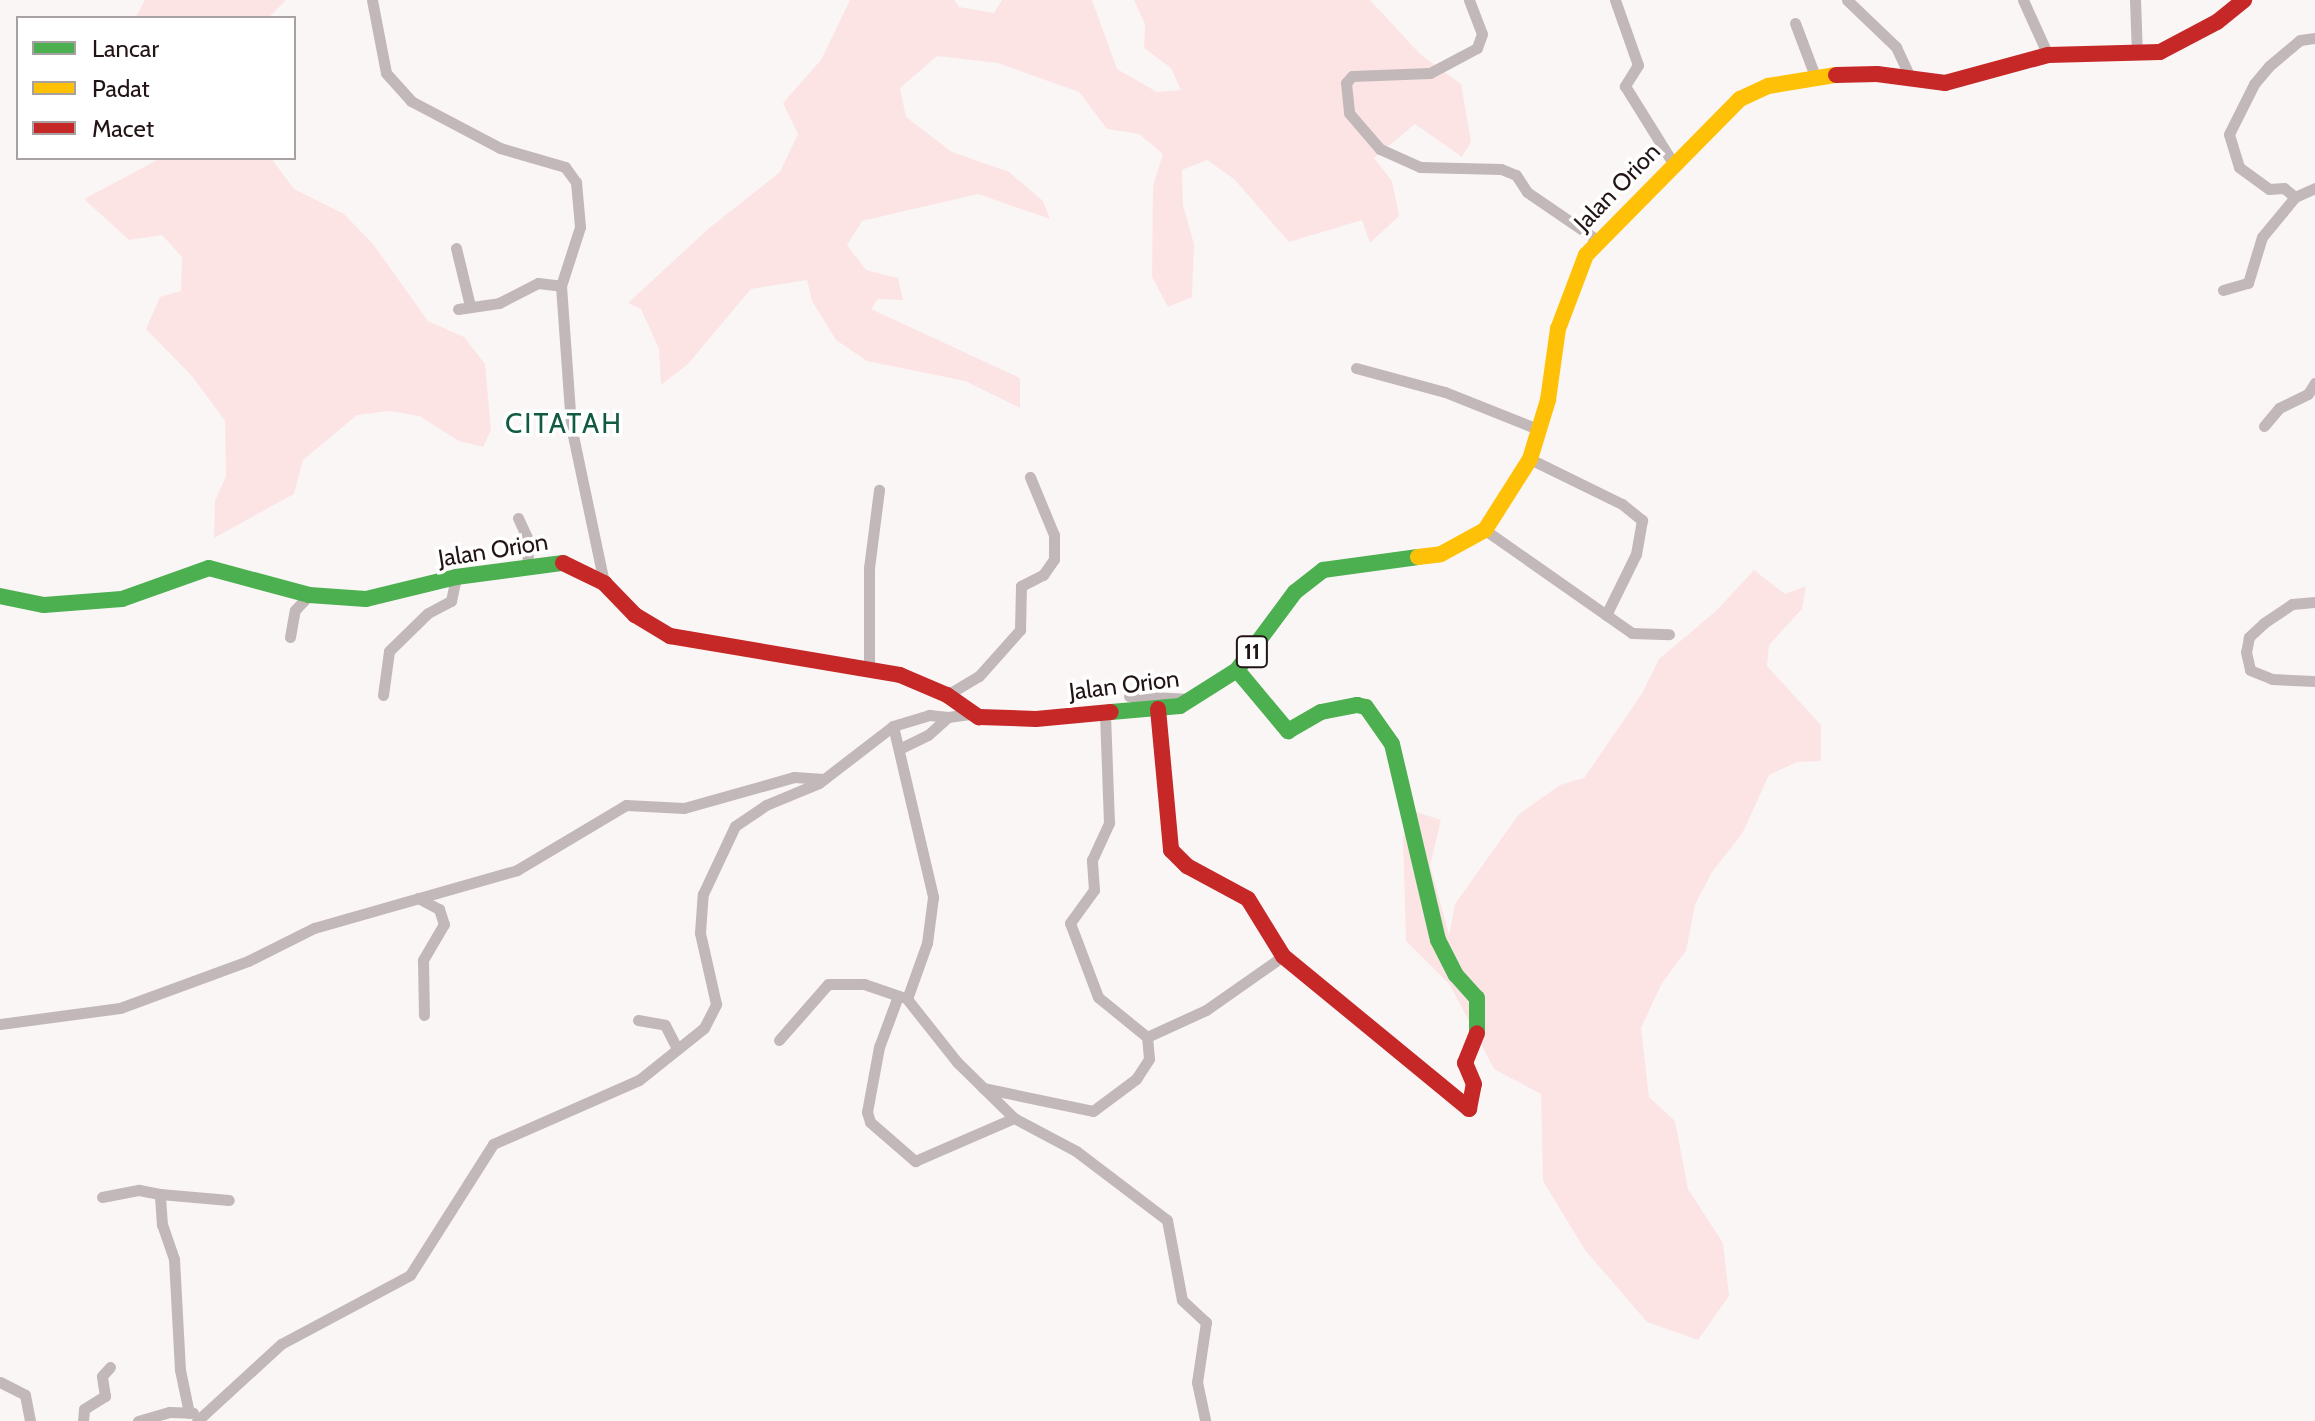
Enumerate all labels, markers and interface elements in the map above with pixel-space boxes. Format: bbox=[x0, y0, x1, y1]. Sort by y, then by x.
legend bbox=[16, 16, 296, 160]
text: Lancar bbox=[92, 34, 159, 63]
text: Padat bbox=[92, 74, 150, 103]
text: Macet bbox=[92, 114, 154, 143]
street label: Jalan Orion bbox=[1568, 137, 1666, 237]
district label: CITATAH bbox=[505, 406, 623, 440]
street label: Jalan Orion bbox=[436, 527, 550, 573]
road number: 11 bbox=[1234, 634, 1270, 670]
street label: Jalan Orion bbox=[1067, 664, 1181, 706]

